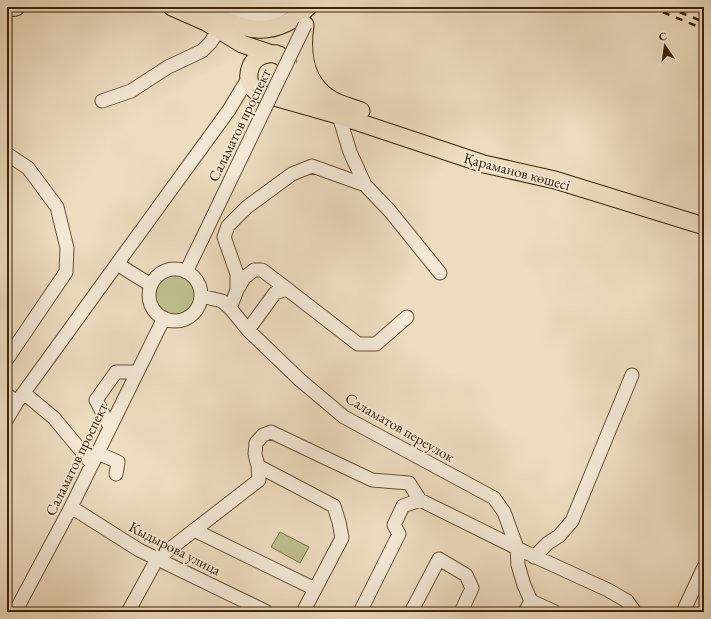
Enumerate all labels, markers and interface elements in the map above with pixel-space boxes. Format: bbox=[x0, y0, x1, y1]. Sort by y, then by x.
north arrow bbox=[645, 26, 685, 66]
text: С bbox=[657, 29, 668, 44]
street label: Саламатов проспект bbox=[203, 65, 275, 185]
street label: Қараманов көшесі bbox=[462, 148, 573, 194]
street label: Саламатов переулок bbox=[342, 388, 458, 466]
street label: Саламатов проспект bbox=[40, 399, 112, 519]
street label: Кыдырова улица bbox=[126, 517, 224, 579]

